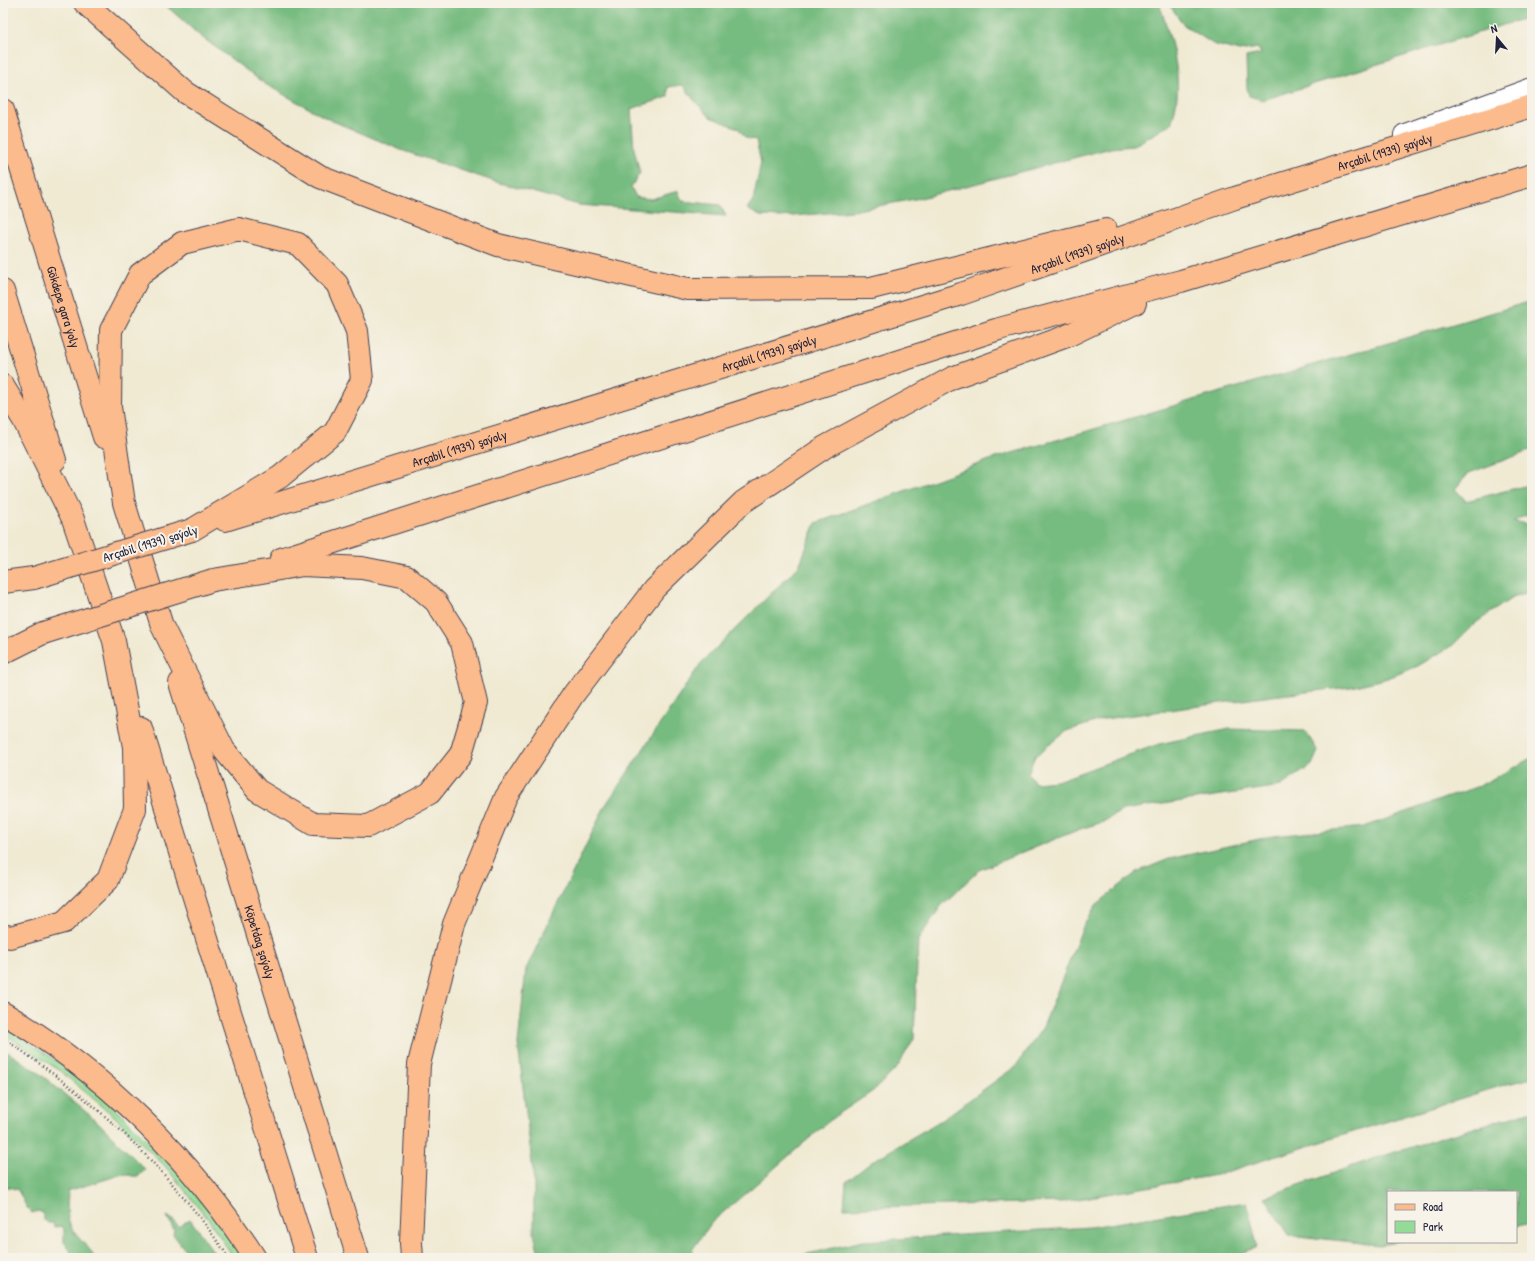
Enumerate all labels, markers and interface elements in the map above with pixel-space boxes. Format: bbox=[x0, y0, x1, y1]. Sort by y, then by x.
north arrow bbox=[1477, 18, 1517, 58]
text: N bbox=[1489, 21, 1499, 36]
street label: Arçabil (1939) şaýoly bbox=[1335, 128, 1435, 175]
street label: Arçabil (1939) şaýoly bbox=[1028, 228, 1127, 278]
street label: Gökdepe gara ýoly bbox=[43, 264, 85, 350]
street label: Arçabil (1939) şaýoly bbox=[719, 330, 819, 376]
street label: Arçabil (1939) şaýoly bbox=[410, 425, 509, 471]
street label: Arçabil (1939) şaýoly bbox=[100, 520, 200, 566]
street label: Köpetdag şaýoly bbox=[240, 903, 280, 981]
legend bbox=[1387, 1191, 1517, 1243]
text: Road bbox=[1423, 1198, 1443, 1215]
text: Park bbox=[1423, 1218, 1443, 1235]

